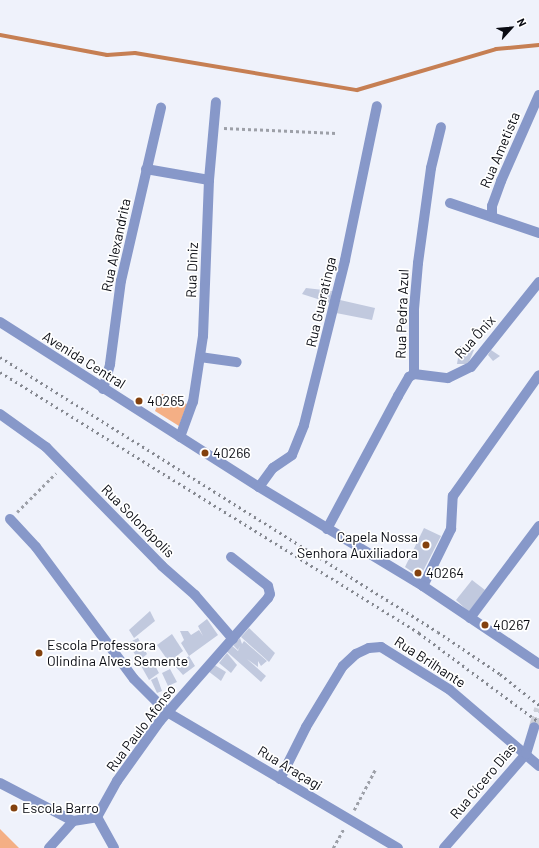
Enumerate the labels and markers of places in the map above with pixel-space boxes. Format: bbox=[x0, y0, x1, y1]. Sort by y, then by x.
place label: 40265 bbox=[147, 393, 185, 409]
marker: 40265 bbox=[134, 396, 144, 406]
place label: 40266 bbox=[213, 445, 251, 461]
marker: 40266 bbox=[200, 448, 210, 458]
place label: Capela Nossa Senhora Auxiliadora bbox=[297, 529, 418, 562]
marker: Capela Nossa Senhora Auxiliadora bbox=[421, 540, 431, 550]
place label: 40264 bbox=[426, 565, 464, 581]
marker: 40264 bbox=[413, 568, 423, 578]
place label: 40267 bbox=[493, 617, 530, 633]
marker: 40267 bbox=[480, 620, 490, 630]
place label: Escola Professora Olindina Alves Semente bbox=[47, 637, 188, 670]
marker: Escola Professora Olindina Alves Semente bbox=[34, 648, 44, 658]
place label: Escola Barro bbox=[22, 800, 99, 816]
marker: Escola Barro bbox=[9, 803, 19, 813]

